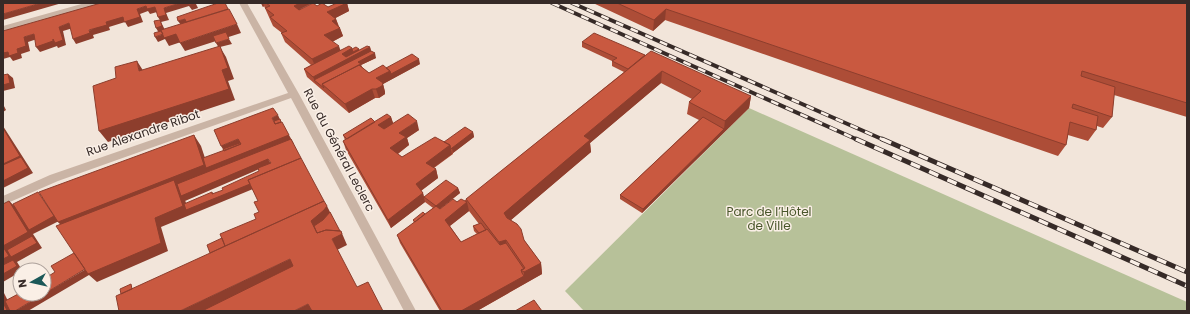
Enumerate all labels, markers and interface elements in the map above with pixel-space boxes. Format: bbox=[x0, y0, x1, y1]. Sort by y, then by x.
street label: Rue du Général Leclerc bbox=[300, 85, 379, 214]
street label: Rue Alexandre Ribot bbox=[84, 105, 202, 160]
park label: Parc de l’Hôtel de Ville bbox=[726, 203, 812, 234]
north arrow bbox=[12, 262, 52, 302]
text: N bbox=[14, 278, 31, 289]

